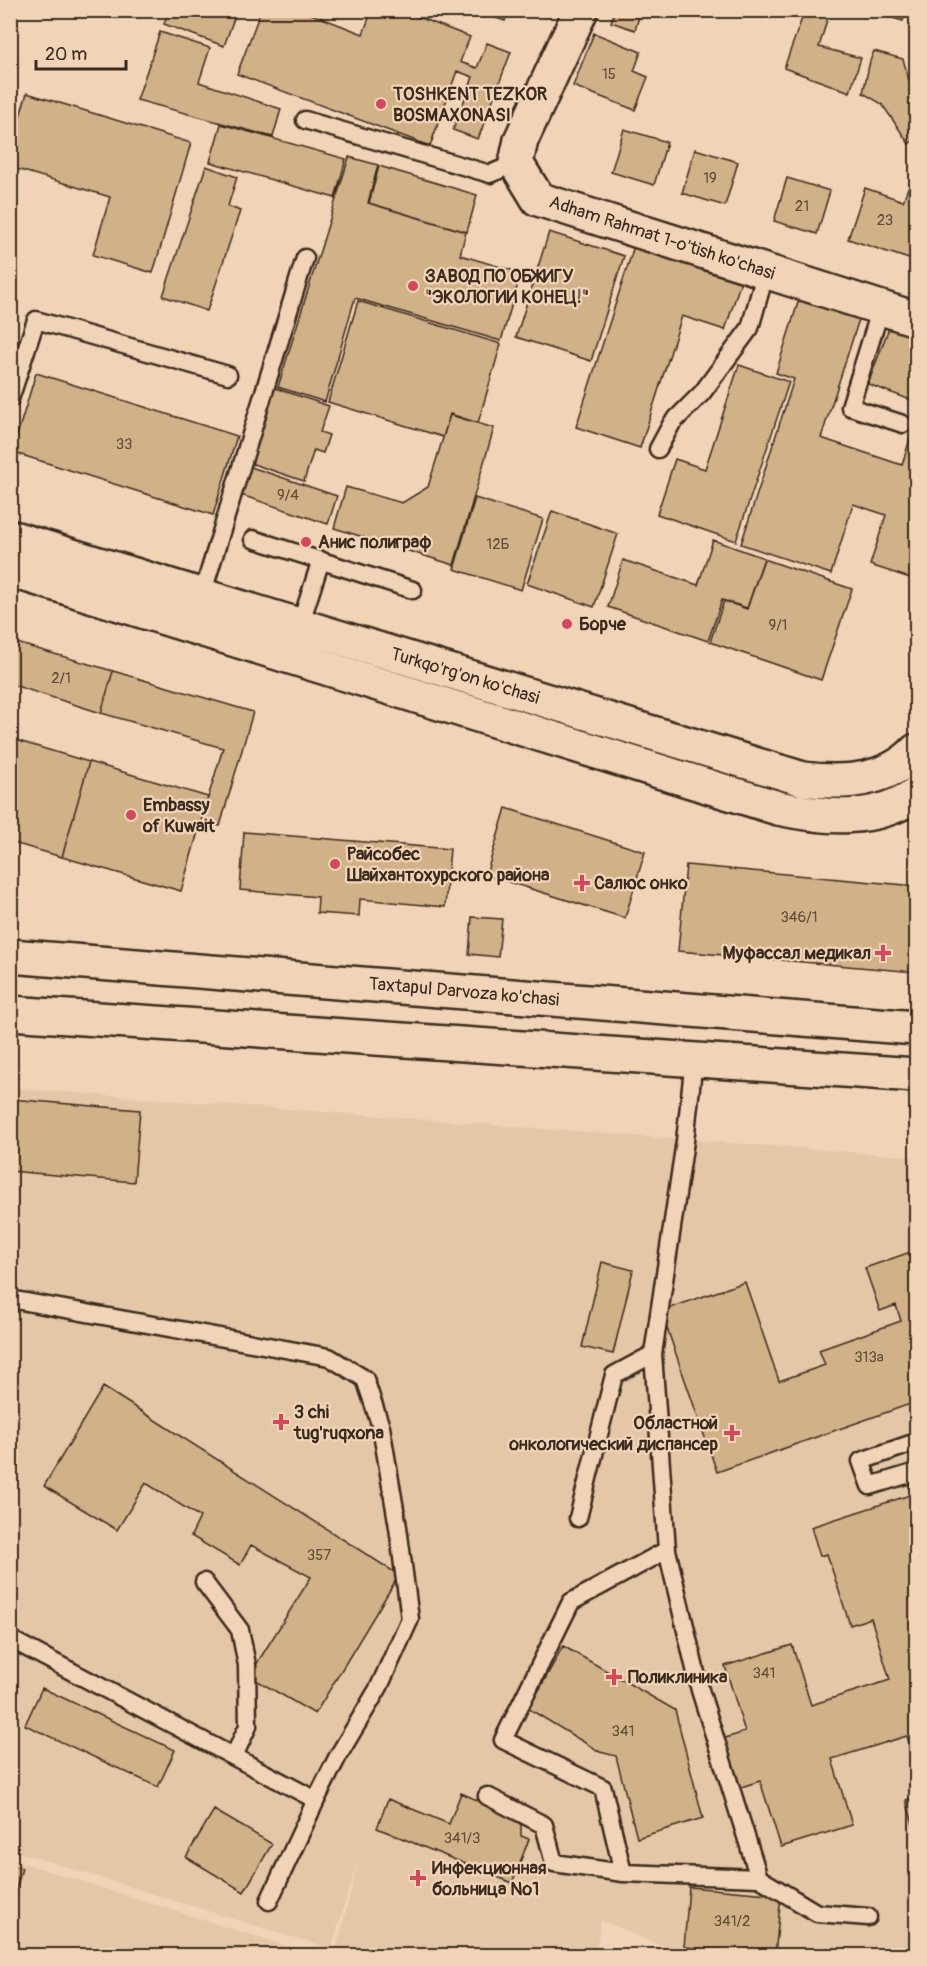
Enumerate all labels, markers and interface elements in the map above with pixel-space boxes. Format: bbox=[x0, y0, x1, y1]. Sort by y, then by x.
scale bar bbox=[36, 33, 126, 71]
text: 20 m bbox=[45, 43, 87, 66]
house number: 15 bbox=[602, 65, 616, 84]
place label: TOSHKENT TEZKOR BOSMAXONASI bbox=[392, 83, 548, 127]
marker: TOSHKENT TEZKOR BOSMAXONASI bbox=[374, 97, 388, 111]
house number: 19 bbox=[703, 169, 717, 188]
street label: Adham Rahmat 1-o'tish ko'chasi bbox=[546, 191, 778, 285]
house number: 21 bbox=[795, 197, 809, 216]
house number: 23 bbox=[877, 211, 893, 230]
place label: ЗАВОД ПО ОБЖИГУ "ЭКОЛОГИИ КОНЕЦ!" bbox=[425, 265, 589, 309]
marker: ЗАВОД ПО ОБЖИГУ "ЭКОЛОГИИ КОНЕЦ!" bbox=[406, 279, 420, 293]
house number: 33 bbox=[116, 435, 132, 454]
house number: 9/4 bbox=[277, 486, 299, 505]
place label: Анис полиграф bbox=[318, 531, 432, 554]
marker: Анис полиграф bbox=[299, 535, 313, 549]
house number: 12Б bbox=[486, 535, 510, 554]
place label: Борче bbox=[579, 613, 627, 636]
house number: 9/1 bbox=[769, 616, 787, 635]
marker: Борче bbox=[560, 617, 574, 631]
street label: Turkqo'rg'on ko'chasi bbox=[388, 642, 542, 710]
house number: 2/1 bbox=[51, 669, 71, 688]
place label: Embassy of Kuwait bbox=[142, 794, 216, 838]
marker: Embassy of Kuwait bbox=[124, 808, 138, 822]
place label: Райсобес Шайхантохурского района bbox=[346, 843, 550, 887]
marker: Райсобес Шайхантохурского района bbox=[328, 857, 342, 871]
place label: Салюс онко bbox=[594, 872, 688, 895]
marker: Салюс онко bbox=[575, 876, 589, 890]
house number: 346/1 bbox=[780, 908, 818, 927]
place label: Муфассал медикал bbox=[723, 942, 871, 965]
marker: Муфассал медикал bbox=[876, 946, 890, 960]
street label: Taxtapul Darvoza ko'chasi bbox=[368, 972, 560, 1012]
house number: 313a bbox=[854, 1348, 884, 1367]
place label: 3 chi tug'ruqxona bbox=[293, 1401, 385, 1445]
place label: Областной онкологический диспансер bbox=[508, 1412, 718, 1456]
marker: 3 chi tug'ruqxona bbox=[272, 1413, 290, 1431]
marker: Областной онкологический диспансер bbox=[723, 1424, 741, 1442]
house number: 357 bbox=[307, 1546, 331, 1565]
house number: 341 bbox=[753, 1664, 775, 1683]
place label: Поликлиника bbox=[628, 1666, 728, 1689]
marker: Поликлиника bbox=[605, 1668, 623, 1686]
house number: 341 bbox=[612, 1722, 634, 1741]
house number: 341/3 bbox=[444, 1829, 480, 1848]
place label: Инфекционная больница №1 bbox=[432, 1857, 546, 1901]
marker: Инфекционная больница №1 bbox=[409, 1869, 427, 1887]
house number: 341/2 bbox=[714, 1912, 750, 1931]

